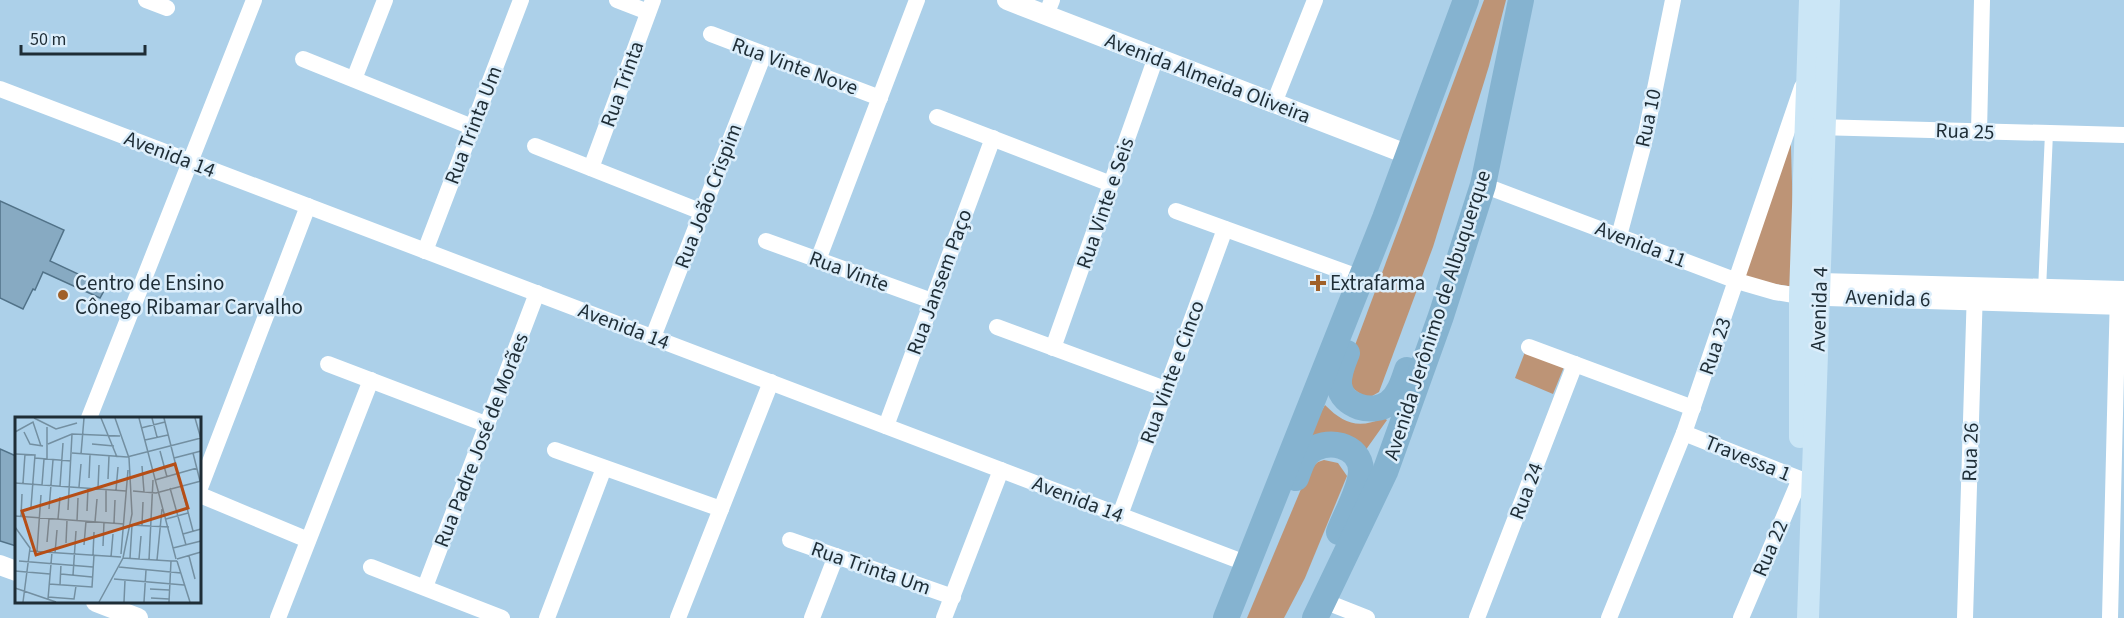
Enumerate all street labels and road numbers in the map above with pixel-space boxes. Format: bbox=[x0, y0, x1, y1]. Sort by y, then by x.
street label: Avenida Almeida Oliveira bbox=[1101, 25, 1315, 131]
street label: Rua Vinte Nove bbox=[728, 29, 862, 103]
street label: Rua Trinta bbox=[593, 37, 651, 131]
street label: Rua Trinta Um bbox=[437, 61, 509, 189]
street label: Rua 10 bbox=[1627, 86, 1669, 150]
street label: Rua 25 bbox=[1935, 115, 1995, 147]
street label: Rua João Crispim bbox=[667, 119, 749, 273]
street label: Avenida 14 bbox=[120, 123, 220, 185]
street label: Rua Vinte e Seis bbox=[1068, 133, 1142, 273]
street label: Avenida Jerônimo de Albuquerque bbox=[1376, 166, 1498, 464]
street label: Rua Jansem Paço bbox=[899, 205, 979, 359]
street label: Avenida 11 bbox=[1591, 213, 1691, 275]
street label: Rua Vinte bbox=[805, 243, 893, 299]
street label: Avenida 4 bbox=[1803, 266, 1835, 352]
street label: Avenida 6 bbox=[1845, 282, 1931, 314]
street label: Avenida 14 bbox=[574, 295, 674, 357]
street label: Rua Vinte e Cinco bbox=[1132, 296, 1212, 448]
street label: Rua 23 bbox=[1691, 313, 1739, 379]
street label: Rua Padre José de Morães bbox=[426, 328, 536, 552]
street label: Rua 26 bbox=[1954, 422, 1986, 482]
street label: Travessa 1 bbox=[1700, 427, 1796, 489]
street label: Rua 24 bbox=[1501, 458, 1551, 524]
street label: Avenida 14 bbox=[1028, 468, 1128, 530]
street label: Rua 22 bbox=[1745, 515, 1795, 581]
street label: Rua Trinta Um bbox=[807, 534, 935, 602]

